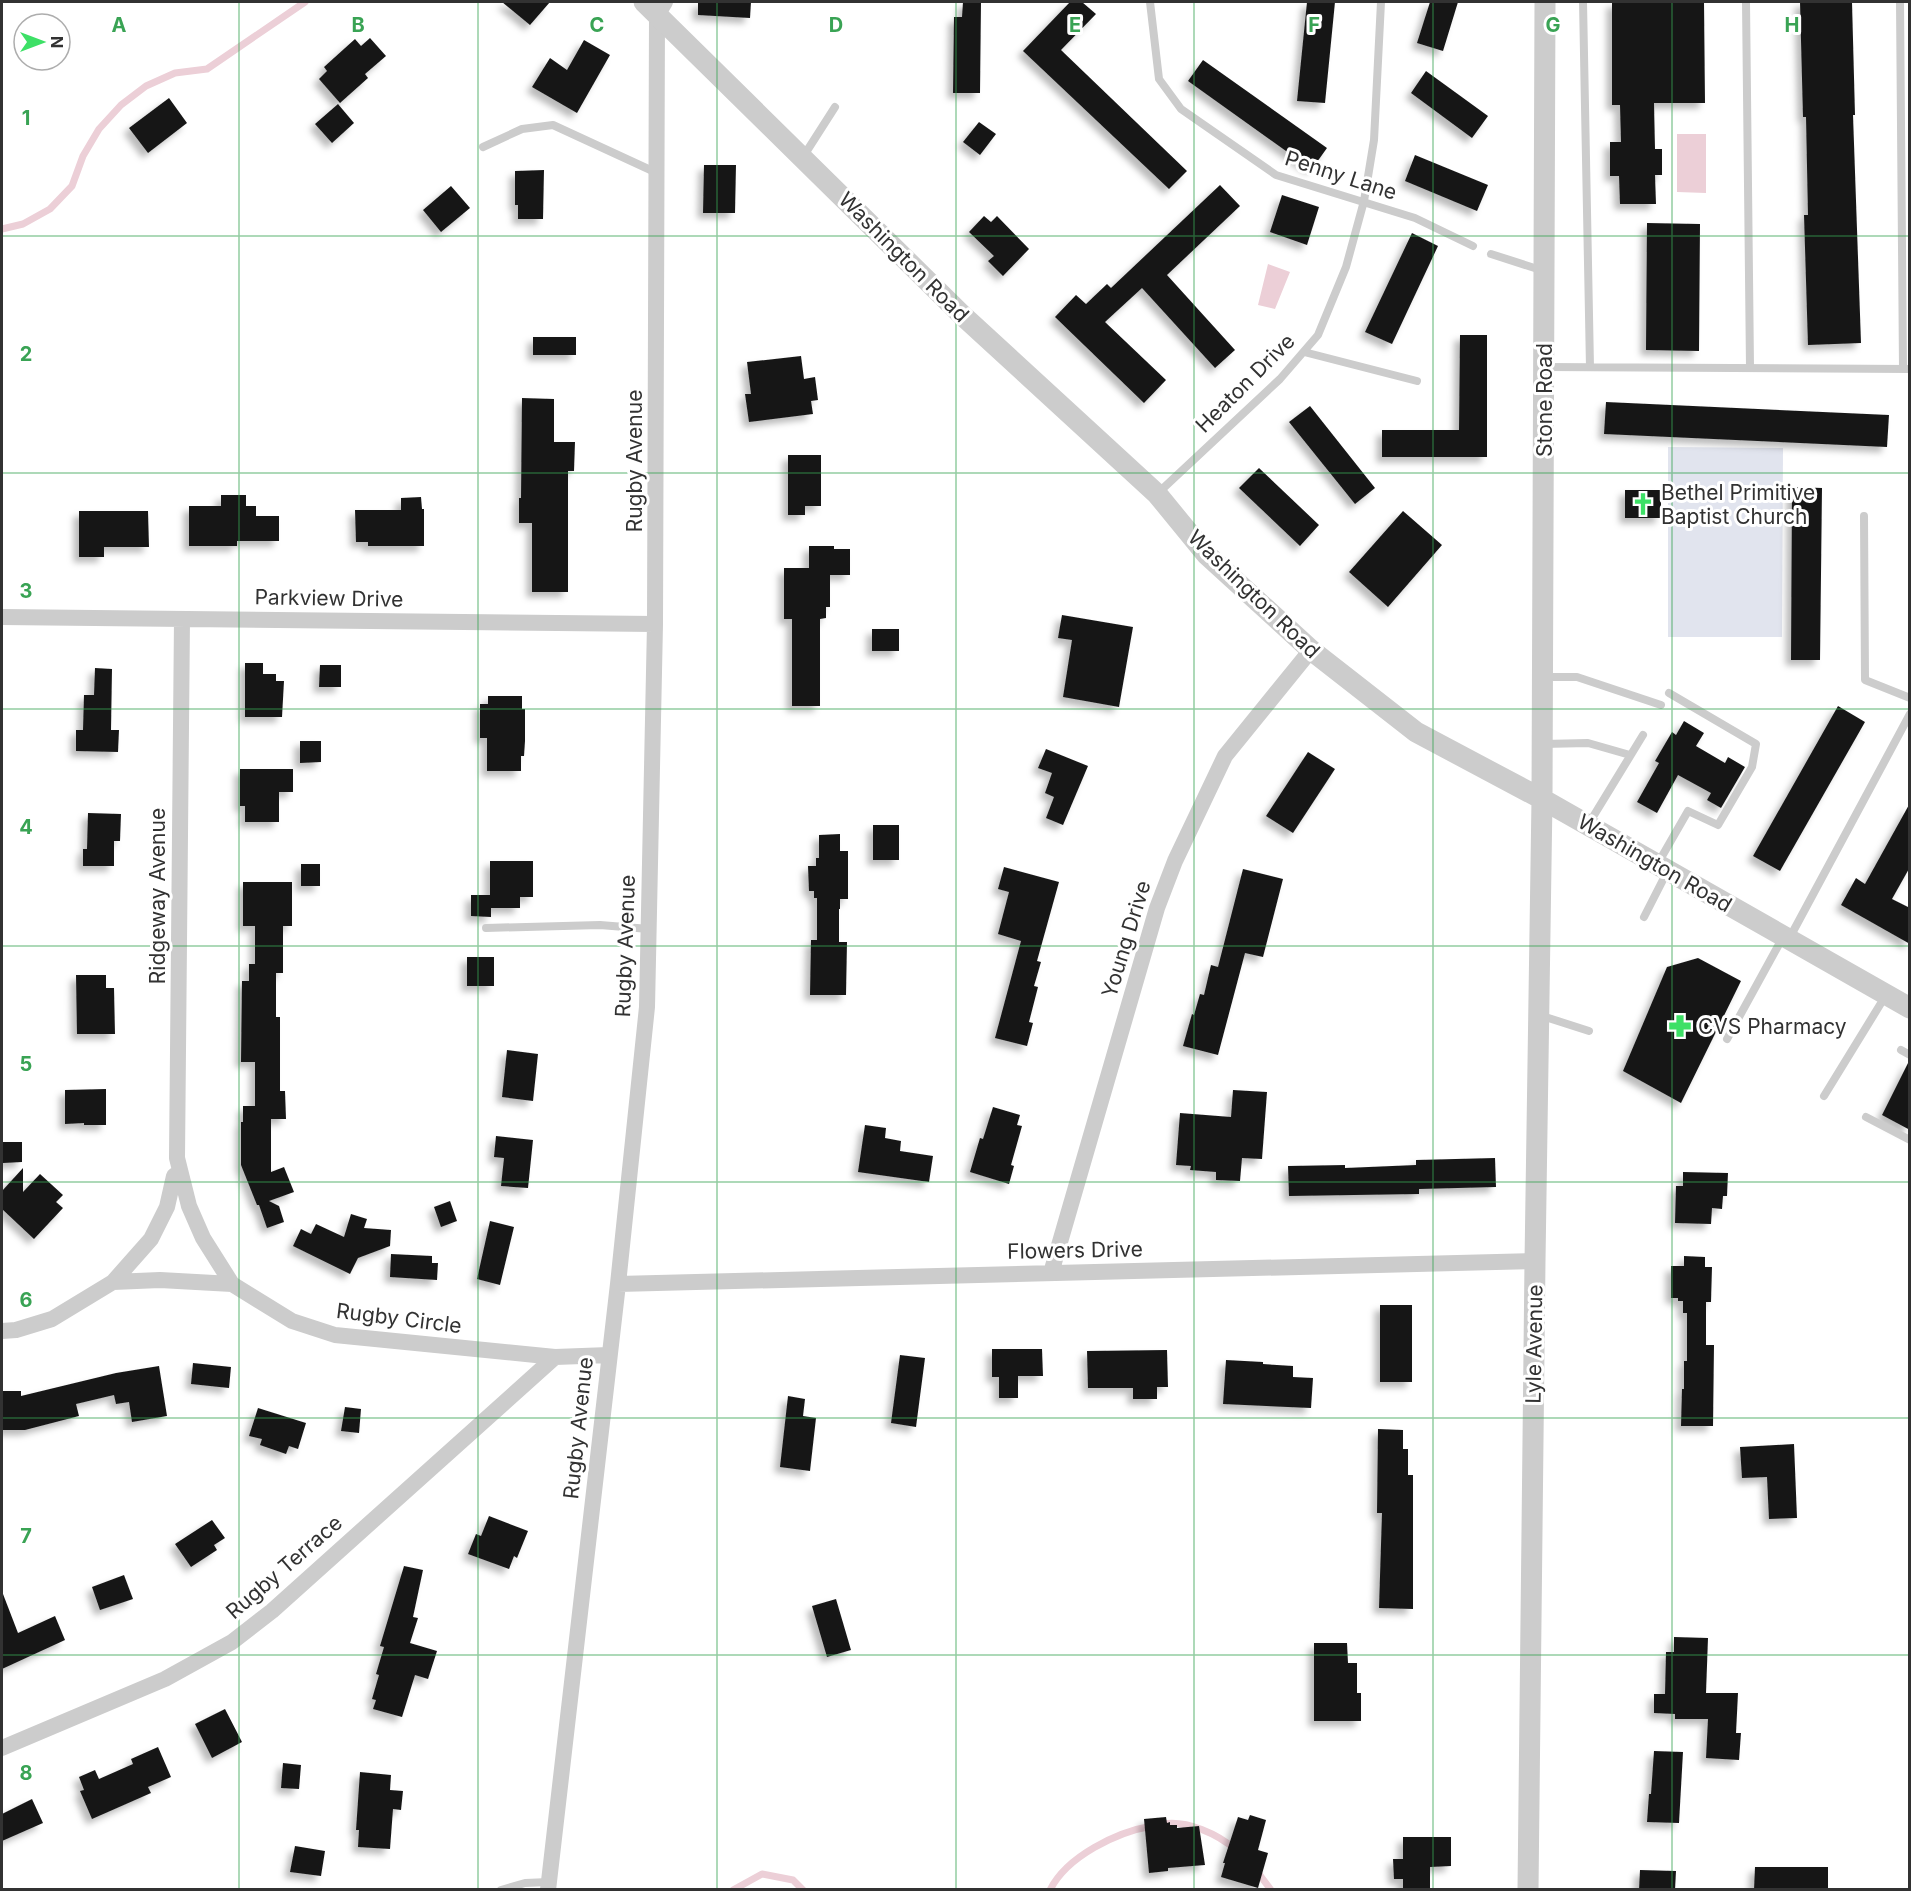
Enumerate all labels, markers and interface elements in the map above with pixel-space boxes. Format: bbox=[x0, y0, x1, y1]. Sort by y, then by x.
north arrow bbox=[12, 12, 72, 72]
text: A bbox=[112, 13, 127, 37]
text: B bbox=[351, 13, 365, 37]
text: C bbox=[590, 13, 604, 37]
text: D bbox=[829, 13, 843, 37]
text: E bbox=[1069, 13, 1081, 37]
text: F bbox=[1308, 13, 1320, 37]
text: G bbox=[1545, 13, 1561, 37]
text: H bbox=[1785, 13, 1799, 37]
text: N bbox=[47, 36, 67, 48]
text: 1 bbox=[22, 106, 30, 130]
street label: Penny Lane bbox=[1282, 145, 1400, 205]
street label: Washington Road bbox=[834, 187, 974, 327]
street label: Heaton Drive bbox=[1190, 328, 1300, 438]
text: 2 bbox=[20, 342, 32, 366]
street label: Stone Road bbox=[1532, 343, 1557, 457]
street label: Rugby Avenue bbox=[622, 390, 647, 532]
place label: Bethel Primitive Baptist Church bbox=[1661, 480, 1815, 529]
church icon: Bethel Primitive Baptist Church bbox=[1630, 491, 1656, 517]
street label: Washington Road bbox=[1183, 525, 1325, 663]
text: 3 bbox=[20, 579, 32, 603]
street label: Parkview Drive bbox=[254, 584, 404, 612]
street label: Ridgeway Avenue bbox=[145, 808, 170, 984]
street label: Washington Road bbox=[1574, 809, 1736, 917]
text: 4 bbox=[19, 815, 33, 839]
street label: Rugby Avenue bbox=[610, 874, 640, 1018]
street label: Young Drive bbox=[1096, 878, 1156, 1000]
pharmacy icon: CVS Pharmacy bbox=[1667, 1013, 1693, 1039]
place label: CVS Pharmacy bbox=[1698, 1014, 1847, 1039]
text: 5 bbox=[20, 1052, 32, 1076]
street label: Flowers Drive bbox=[1007, 1236, 1143, 1264]
street label: Lyle Avenue bbox=[1520, 1284, 1548, 1404]
text: 6 bbox=[20, 1288, 33, 1312]
street label: Rugby Circle bbox=[335, 1298, 463, 1338]
street label: Rugby Avenue bbox=[558, 1356, 598, 1500]
street label: Rugby Terrace bbox=[221, 1510, 347, 1624]
text: 7 bbox=[20, 1524, 32, 1548]
text: 8 bbox=[19, 1761, 33, 1785]

